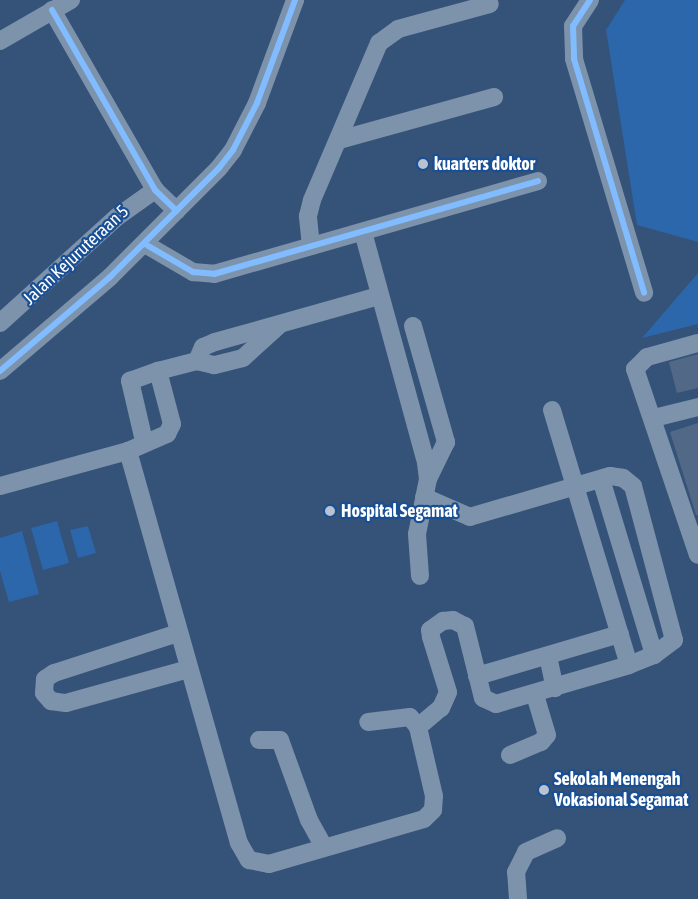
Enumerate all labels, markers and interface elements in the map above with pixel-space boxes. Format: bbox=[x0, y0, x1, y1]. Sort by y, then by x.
place label: kuarters doktor bbox=[434, 153, 535, 175]
marker: kuarters doktor bbox=[416, 157, 430, 171]
street label: Jalan Kejuruteraan 5 bbox=[19, 201, 133, 309]
place label: Hospital Segamat bbox=[341, 500, 458, 522]
marker: Hospital Segamat bbox=[323, 504, 337, 518]
place label: Sekolah Menengah Vokasional Segamat bbox=[554, 769, 688, 812]
marker: Sekolah Menengah Vokasional Segamat bbox=[538, 784, 550, 796]

